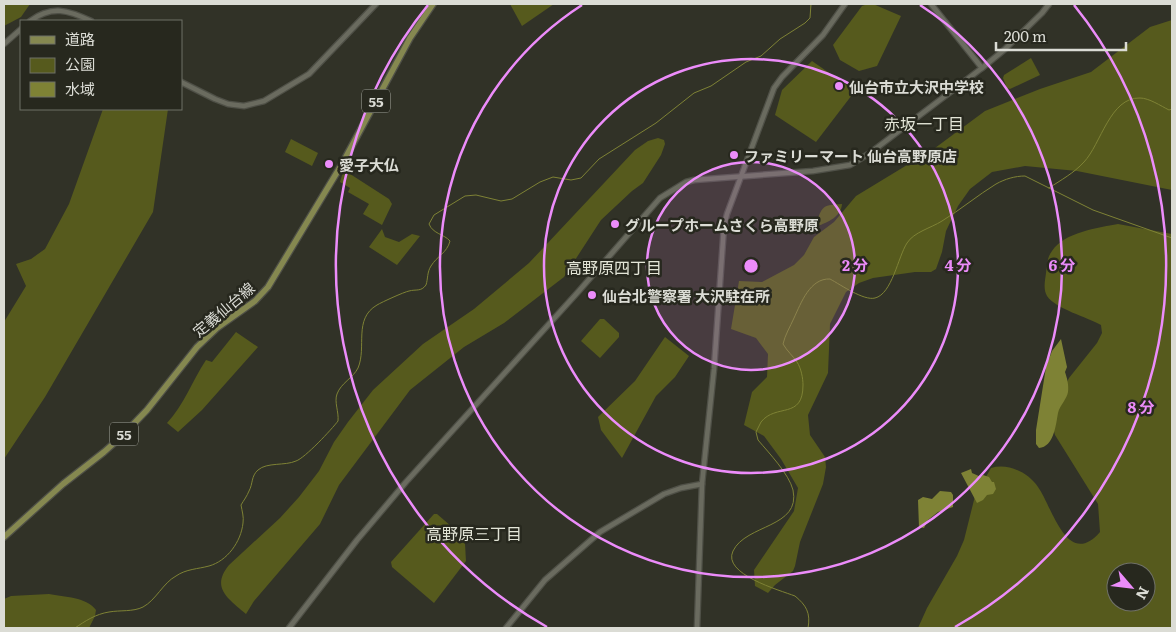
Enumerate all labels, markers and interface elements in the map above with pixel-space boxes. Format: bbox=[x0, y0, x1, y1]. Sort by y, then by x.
legend bbox=[20, 20, 182, 110]
scale bar bbox=[996, 20, 1126, 52]
text: 200 m bbox=[1004, 24, 1047, 47]
text: 道路 bbox=[65, 27, 95, 50]
text: 公園 bbox=[65, 52, 95, 75]
place label: 仙台市立大沢中学校 bbox=[849, 75, 984, 98]
text: 水域 bbox=[65, 77, 95, 100]
marker: 仙台市立大沢中学校 bbox=[833, 80, 845, 92]
road number: 55 bbox=[362, 90, 390, 112]
district label: 赤坂一丁目 bbox=[884, 111, 964, 135]
place label: ファミリーマート 仙台高野原店 bbox=[744, 144, 957, 167]
marker: ファミリーマート 仙台高野原店 bbox=[728, 149, 740, 161]
place label: 愛子大仏 bbox=[339, 153, 399, 176]
marker: 愛子大仏 bbox=[323, 158, 335, 170]
place label: グループホームさくら高野原 bbox=[625, 213, 819, 236]
marker: グループホームさくら高野原 bbox=[609, 218, 621, 230]
text: 2 分 bbox=[842, 253, 868, 276]
text: 4 分 bbox=[944, 253, 972, 276]
text: 6 分 bbox=[1049, 253, 1075, 276]
district label: 高野原四丁目 bbox=[566, 255, 662, 279]
centre of rings bbox=[742, 257, 760, 275]
street label: 定義仙台線 bbox=[187, 276, 259, 342]
place label: 仙台北警察署 大沢駐在所 bbox=[602, 284, 770, 307]
marker: 仙台北警察署 大沢駐在所 bbox=[586, 289, 598, 301]
text: 8 分 bbox=[1128, 395, 1154, 418]
road number: 55 bbox=[110, 422, 138, 446]
district label: 高野原三丁目 bbox=[426, 521, 522, 545]
north arrow bbox=[1106, 562, 1156, 612]
text: N bbox=[1132, 584, 1155, 604]

